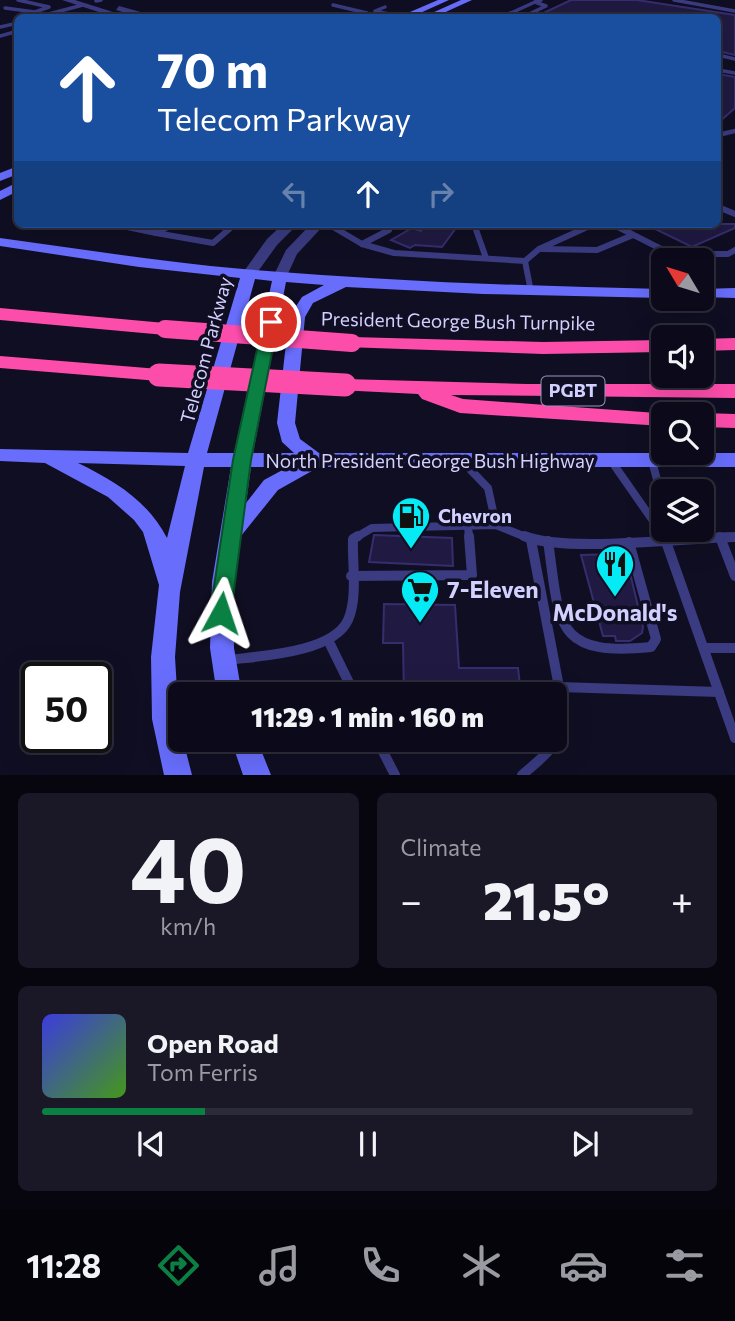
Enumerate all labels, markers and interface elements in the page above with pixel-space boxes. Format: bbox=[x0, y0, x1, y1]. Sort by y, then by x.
text: 70 m bbox=[157, 38, 268, 98]
icon: ahead bbox=[42, 42, 133, 133]
text: Telecom Parkway bbox=[157, 98, 411, 138]
icon: left bbox=[276, 175, 314, 213]
icon: ahead bbox=[349, 175, 387, 213]
icon: right bbox=[422, 175, 460, 213]
north arrow bbox=[651, 248, 714, 312]
map controls bbox=[651, 248, 714, 542]
street label: Telecom Parkway bbox=[175, 274, 236, 426]
pin bbox=[241, 292, 301, 352]
icon: arrive bbox=[252, 303, 290, 341]
street label: President George Bush Turnpike bbox=[321, 307, 595, 334]
button: sound bbox=[651, 325, 714, 388]
road number: PGBT bbox=[542, 376, 604, 405]
button: search bbox=[651, 402, 714, 465]
street label: North President George Bush Highway bbox=[265, 449, 595, 472]
button: layers bbox=[651, 479, 714, 542]
fuel station icon: Chevron bbox=[390, 495, 432, 550]
place label: Chevron bbox=[438, 504, 512, 527]
restaurant icon: McDonald's bbox=[594, 543, 636, 598]
supermarket icon: 7-Eleven bbox=[399, 569, 441, 624]
place label: 7-Eleven bbox=[447, 575, 539, 603]
position arrow bbox=[184, 576, 258, 650]
place label: McDonald's bbox=[553, 598, 678, 626]
speed limit sign: 50 bbox=[21, 662, 112, 753]
text: 11:29 · 1 min · 160 m bbox=[251, 701, 484, 732]
text: 40 bbox=[130, 810, 246, 922]
text: Climate bbox=[401, 833, 482, 861]
text: 21.5° bbox=[483, 867, 610, 931]
text: − bbox=[401, 876, 422, 923]
text: + bbox=[671, 876, 693, 923]
text: km/h bbox=[160, 912, 216, 940]
text: Open Road bbox=[147, 1027, 279, 1058]
text: Tom Ferris bbox=[147, 1058, 258, 1086]
icon: previous bbox=[132, 1125, 170, 1163]
icon: pause bbox=[349, 1125, 387, 1163]
icon: next bbox=[566, 1125, 604, 1163]
icon: directions bbox=[154, 1241, 203, 1290]
icon: music bbox=[255, 1241, 304, 1290]
icon: phone bbox=[356, 1241, 405, 1290]
icon: climate bbox=[457, 1241, 506, 1290]
icon: car bbox=[559, 1241, 608, 1290]
icon: filters bbox=[660, 1241, 709, 1290]
text: 11:28 bbox=[26, 1245, 101, 1285]

